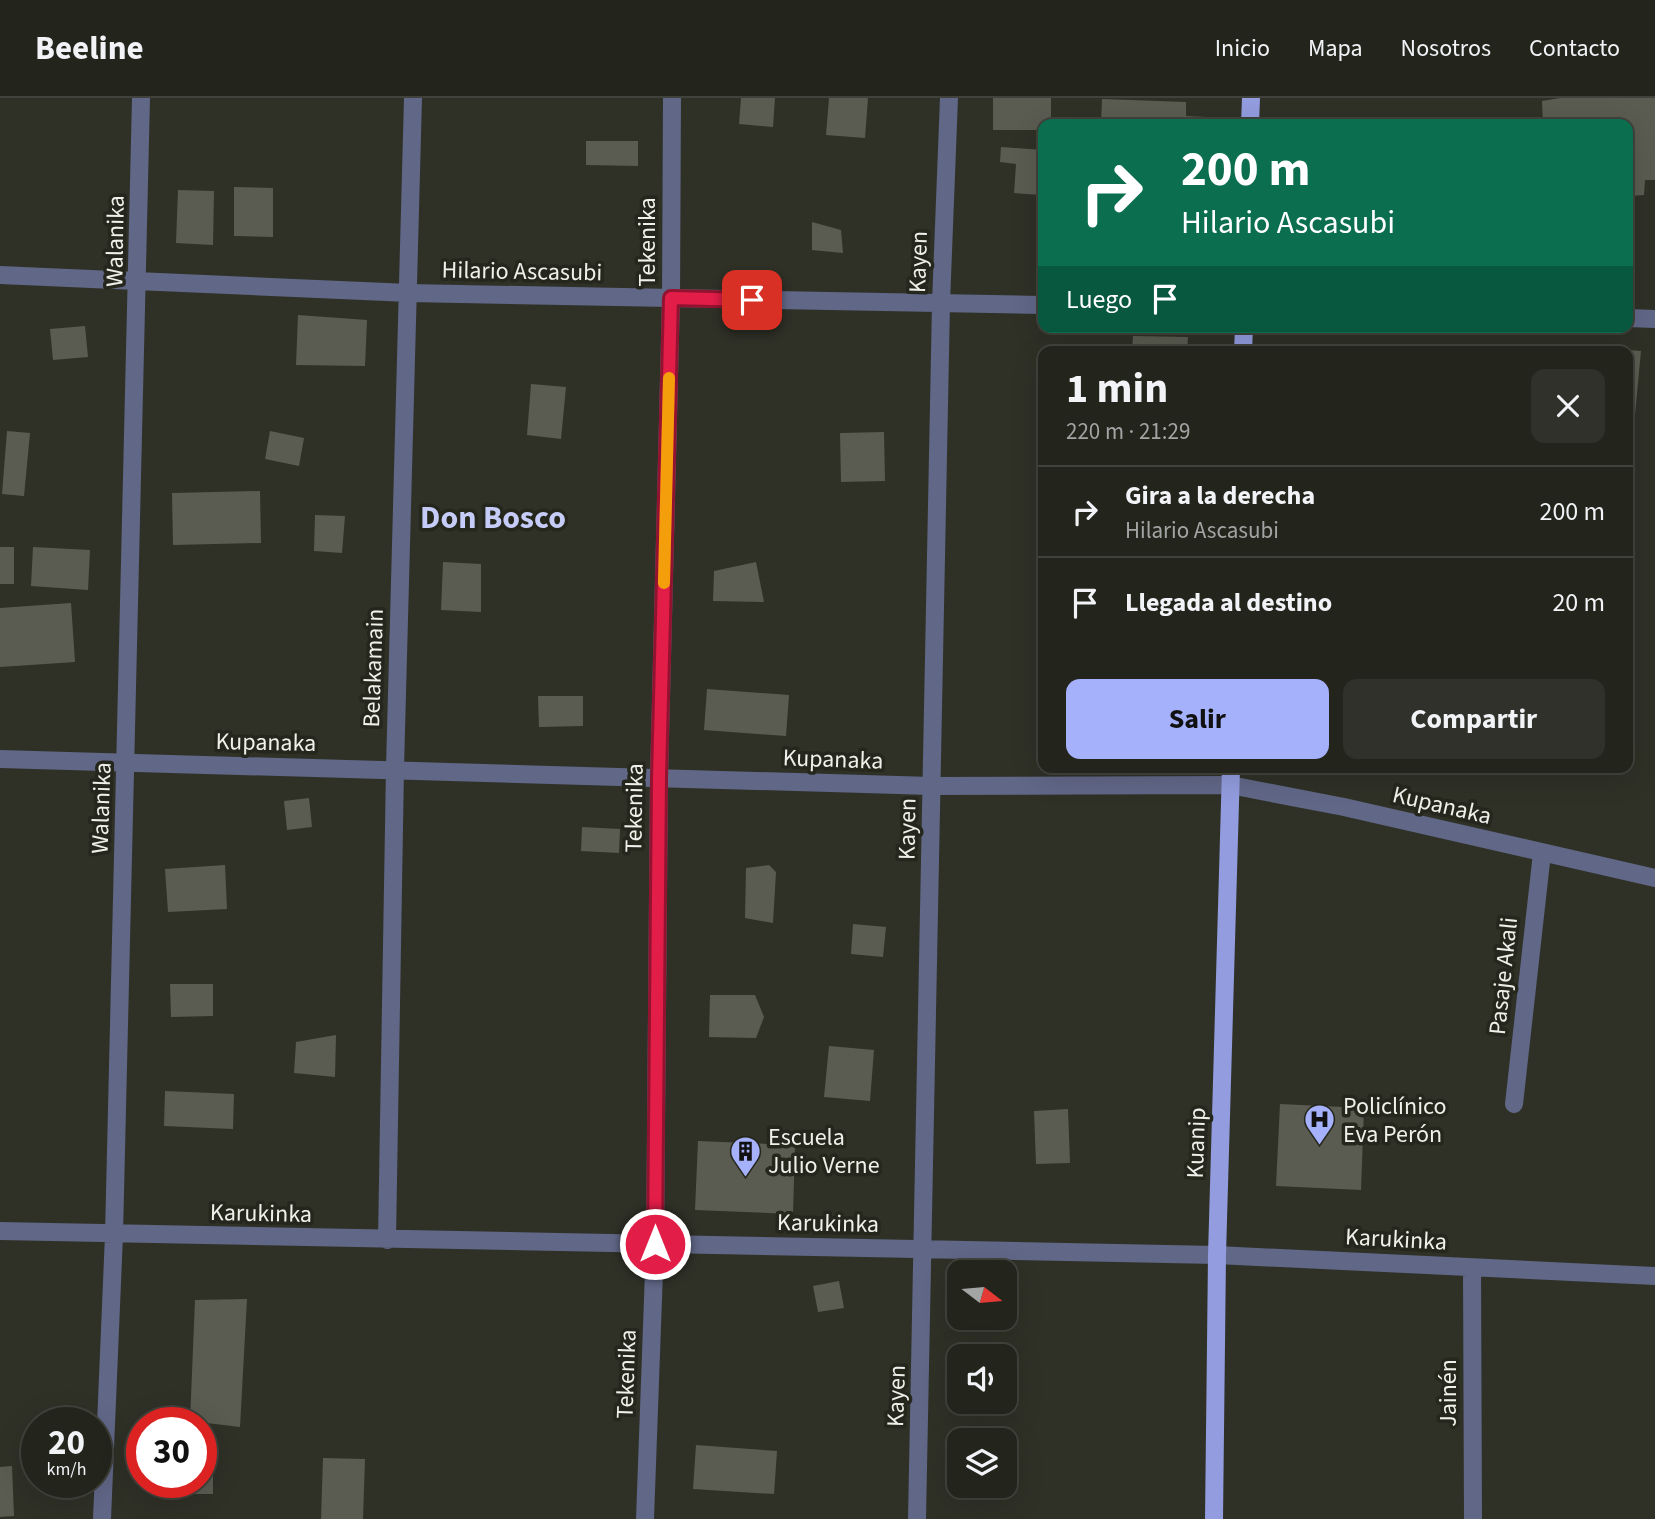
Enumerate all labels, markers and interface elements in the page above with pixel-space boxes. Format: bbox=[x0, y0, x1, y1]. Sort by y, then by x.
text: Beeline bbox=[35, 25, 144, 72]
text: Inicio bbox=[1215, 31, 1270, 66]
text: Mapa bbox=[1308, 31, 1363, 66]
text: Nosotros bbox=[1401, 31, 1491, 66]
text: Contacto bbox=[1529, 31, 1620, 66]
text: 200 m bbox=[1181, 135, 1310, 205]
icon: right bbox=[1066, 147, 1157, 238]
street label: Walanika bbox=[97, 195, 134, 287]
street label: Tekenika bbox=[630, 197, 665, 287]
text: Hilario Ascasubi bbox=[1181, 200, 1395, 246]
street label: Kayen bbox=[900, 230, 937, 294]
street label: Hilario Ascasubi bbox=[441, 253, 603, 290]
pin bbox=[722, 270, 782, 330]
icon: arrive bbox=[1146, 280, 1184, 318]
icon: arrive bbox=[733, 281, 771, 319]
text: Luego bbox=[1066, 281, 1132, 318]
text: 1 min bbox=[1066, 359, 1168, 419]
button: close bbox=[1531, 369, 1605, 443]
text: 220 m · 21:29 bbox=[1066, 415, 1190, 448]
text: Gira a la derecha bbox=[1125, 477, 1315, 514]
icon: right bbox=[1066, 493, 1104, 531]
text: 200 m bbox=[1539, 493, 1605, 530]
district label: Don Bosco bbox=[420, 495, 566, 541]
text: Hilario Ascasubi bbox=[1125, 514, 1279, 547]
icon: arrive bbox=[1066, 584, 1104, 622]
text: Llegada al destino bbox=[1125, 584, 1332, 621]
text: 20 m bbox=[1552, 584, 1605, 621]
street label: Belakamain bbox=[354, 608, 393, 728]
button: Salir bbox=[1066, 679, 1329, 759]
button: Compartir bbox=[1343, 679, 1605, 759]
street label: Kupanaka bbox=[215, 724, 317, 761]
street label: Kupanaka bbox=[782, 740, 884, 779]
street label: Walanika bbox=[82, 762, 121, 854]
street label: Tekenika bbox=[616, 763, 653, 853]
street label: Kupanaka bbox=[1389, 777, 1495, 834]
street label: Kayen bbox=[889, 798, 926, 860]
street label: Pasaje Akali bbox=[1480, 915, 1527, 1037]
place label: Policlínico Eva Perón bbox=[1343, 1089, 1447, 1152]
hospital icon: Policlínico Eva Perón bbox=[1303, 1103, 1337, 1147]
street label: Kuanip bbox=[1178, 1107, 1215, 1179]
place label: Escuela Julio Verne bbox=[768, 1120, 880, 1183]
building icon: Escuela Julio Verne bbox=[728, 1134, 762, 1178]
street label: Karukinka bbox=[210, 1195, 312, 1232]
street label: Karukinka bbox=[777, 1205, 879, 1242]
position arrow bbox=[618, 1207, 692, 1281]
street label: Karukinka bbox=[1344, 1219, 1448, 1260]
north arrow bbox=[947, 1260, 1017, 1330]
map controls bbox=[947, 1260, 1017, 1498]
street label: Tekenika bbox=[607, 1329, 646, 1419]
button: sound bbox=[947, 1344, 1017, 1414]
street label: Jainén bbox=[1431, 1359, 1466, 1427]
street label: Kayen bbox=[878, 1364, 915, 1428]
speed limit sign: 30 bbox=[126, 1407, 217, 1498]
text: 20 bbox=[48, 1418, 85, 1468]
button: layers bbox=[947, 1428, 1017, 1498]
text: km/h bbox=[47, 1457, 86, 1482]

